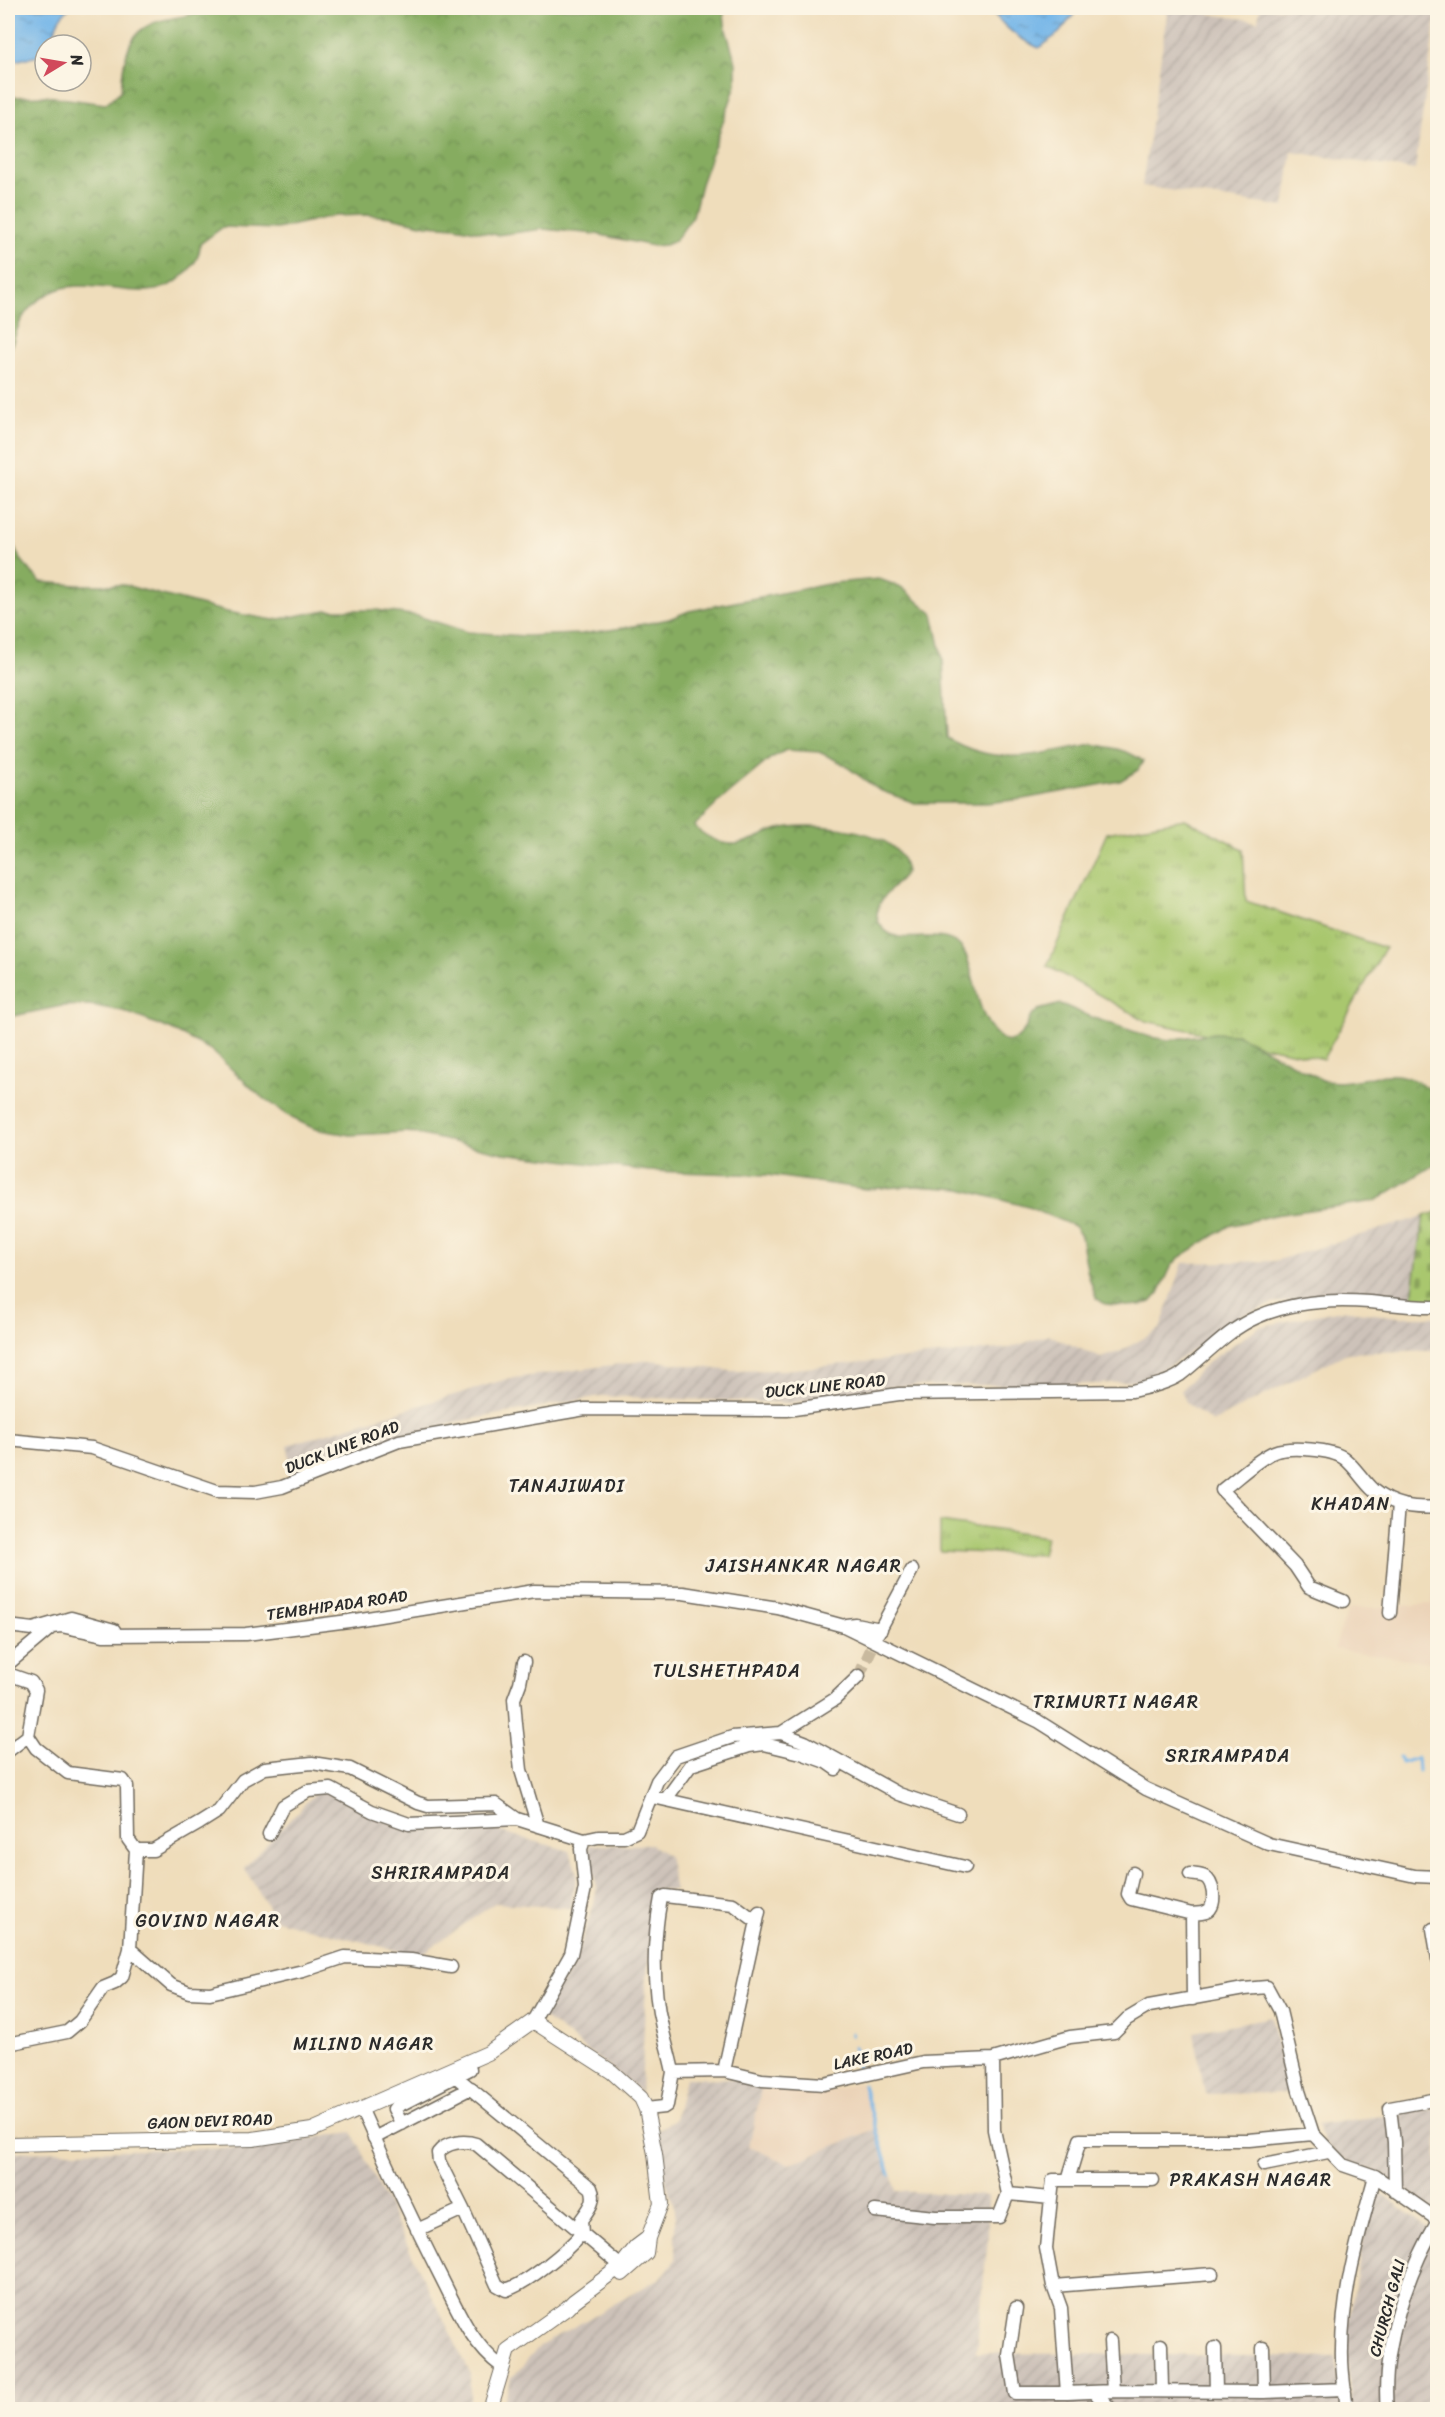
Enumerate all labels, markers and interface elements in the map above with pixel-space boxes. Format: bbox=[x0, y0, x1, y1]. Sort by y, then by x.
north arrow bbox=[33, 33, 93, 93]
text: N bbox=[62, 51, 93, 69]
street label: DUCK LINE ROAD bbox=[764, 1365, 887, 1407]
street label: DUCK LINE ROAD bbox=[281, 1412, 404, 1482]
district label: TANAJIWADI bbox=[509, 1470, 626, 1502]
district label: KHADAN bbox=[1311, 1488, 1391, 1520]
district label: JAISHANKAR NAGAR bbox=[705, 1550, 902, 1582]
street label: TEMBHIPADA ROAD bbox=[265, 1581, 410, 1629]
district label: TULSHETHPADA bbox=[653, 1655, 801, 1687]
district label: TRIMURTI NAGAR bbox=[1033, 1686, 1199, 1718]
district label: SRIRAMPADA bbox=[1165, 1740, 1291, 1772]
district label: SHRIRAMPADA bbox=[371, 1857, 511, 1889]
district label: GOVIND NAGAR bbox=[136, 1905, 280, 1937]
district label: MILIND NAGAR bbox=[293, 2028, 435, 2060]
street label: LAKE ROAD bbox=[831, 2033, 916, 2079]
street label: GAON DEVI ROAD bbox=[147, 2104, 273, 2138]
district label: PRAKASH NAGAR bbox=[1170, 2164, 1332, 2196]
street label: CHURCH GALI bbox=[1360, 2256, 1414, 2360]

